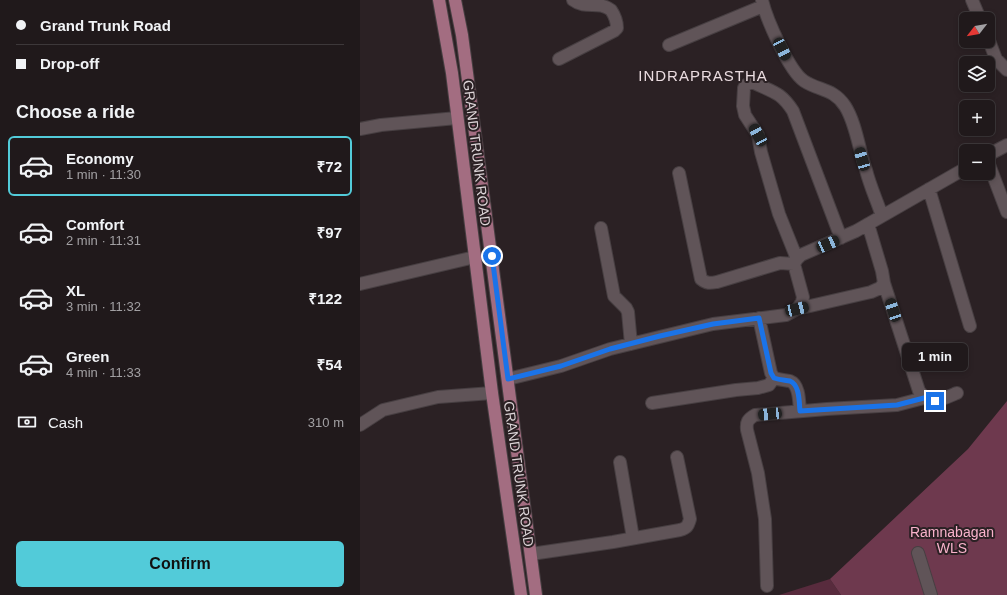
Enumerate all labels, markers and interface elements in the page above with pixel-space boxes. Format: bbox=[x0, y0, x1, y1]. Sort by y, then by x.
north arrow bbox=[959, 12, 995, 48]
map controls bbox=[959, 12, 995, 180]
text: Grand Trunk Road bbox=[40, 17, 171, 34]
car bbox=[771, 36, 793, 62]
text: Drop-off bbox=[40, 55, 99, 72]
button: layers bbox=[959, 56, 995, 92]
district label: INDRAPRASTHA bbox=[638, 67, 768, 84]
street label: GRAND TRUNK ROAD bbox=[460, 79, 494, 227]
button: + bbox=[959, 100, 995, 136]
text: Choose a ride bbox=[16, 102, 135, 122]
car bbox=[747, 122, 769, 148]
button: − bbox=[959, 144, 995, 180]
car bbox=[853, 146, 871, 172]
icon: car bbox=[18, 148, 54, 184]
text: Economy bbox=[66, 150, 134, 167]
text: ₹72 bbox=[317, 158, 342, 175]
text: 1 min · 11:30 bbox=[66, 167, 141, 182]
icon: car bbox=[18, 214, 54, 250]
text: Comfort bbox=[66, 216, 124, 233]
text: ₹97 bbox=[317, 224, 342, 241]
text: 2 min · 11:31 bbox=[66, 233, 141, 248]
car bbox=[815, 234, 841, 254]
route start bbox=[483, 247, 501, 265]
icon: car bbox=[18, 280, 54, 316]
text: XL bbox=[66, 282, 85, 299]
text: ₹122 bbox=[308, 290, 342, 307]
car bbox=[884, 297, 902, 323]
text: 3 min · 11:32 bbox=[66, 299, 141, 314]
car bbox=[784, 300, 810, 318]
callout: 1 min bbox=[902, 343, 968, 371]
icon: car bbox=[18, 346, 54, 382]
text: Green bbox=[66, 348, 109, 365]
text: 1 min bbox=[918, 349, 952, 364]
text: ₹54 bbox=[317, 356, 342, 373]
text: 4 min · 11:33 bbox=[66, 365, 141, 380]
route end bbox=[926, 392, 944, 410]
street label: GRAND TRUNK ROAD bbox=[501, 400, 537, 548]
car bbox=[758, 407, 782, 421]
icon: cash bbox=[16, 411, 38, 433]
text: Cash bbox=[48, 414, 83, 431]
text: 310 m bbox=[308, 415, 344, 430]
park label: Ramnabagan WLS bbox=[910, 524, 994, 556]
button: Confirm bbox=[16, 541, 344, 587]

